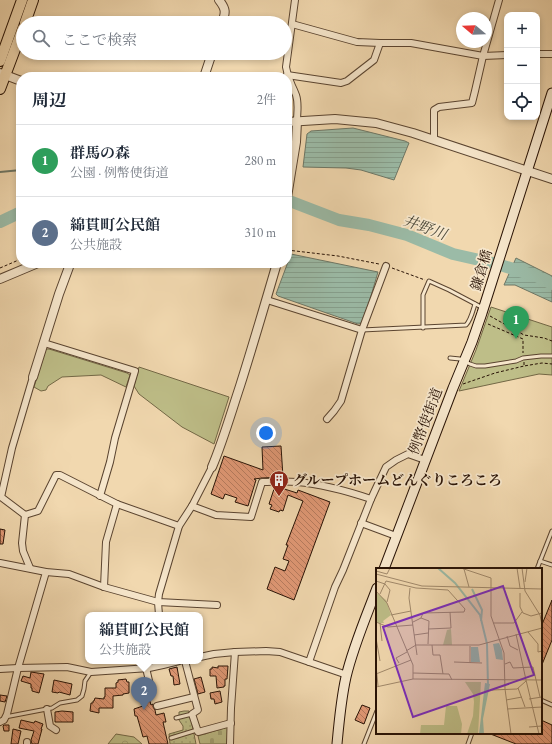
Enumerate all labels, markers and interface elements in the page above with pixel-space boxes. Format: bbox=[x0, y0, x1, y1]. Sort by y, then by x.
north arrow bbox=[456, 12, 492, 48]
map controls bbox=[504, 12, 540, 120]
button: + bbox=[504, 12, 540, 48]
search box bbox=[16, 16, 292, 60]
icon: search bbox=[30, 27, 52, 49]
text: ここで検索 bbox=[62, 30, 137, 49]
button: − bbox=[504, 48, 540, 84]
button: locate bbox=[504, 84, 540, 120]
text: 周辺 bbox=[32, 89, 66, 111]
text: 2件 bbox=[257, 91, 276, 108]
text: 群馬の森 bbox=[70, 143, 130, 162]
text: 1 bbox=[42, 152, 48, 169]
text: 280 m bbox=[245, 152, 276, 169]
text: 公園 · 例幣使街道 bbox=[70, 164, 169, 181]
water label: 井野川 bbox=[401, 210, 451, 244]
text: 綿貫町公民館 bbox=[70, 215, 160, 234]
text: 2 bbox=[42, 224, 48, 241]
text: 310 m bbox=[245, 224, 276, 241]
text: 公共施設 bbox=[70, 236, 122, 253]
street label: 鎌倉橋 bbox=[466, 247, 496, 293]
pin: 1 bbox=[503, 306, 529, 339]
street label: 例幣使街道 bbox=[404, 385, 446, 457]
your location bbox=[256, 423, 276, 443]
building icon: グループホームどんぐりころころ bbox=[268, 469, 290, 497]
place label: グループホームどんぐりころころ bbox=[293, 471, 502, 489]
inset map bbox=[376, 568, 542, 734]
popup bbox=[85, 612, 203, 664]
text: 綿貫町公民館 bbox=[99, 620, 189, 639]
text: 公共施設 bbox=[99, 641, 151, 658]
pin: 2 bbox=[131, 677, 157, 710]

